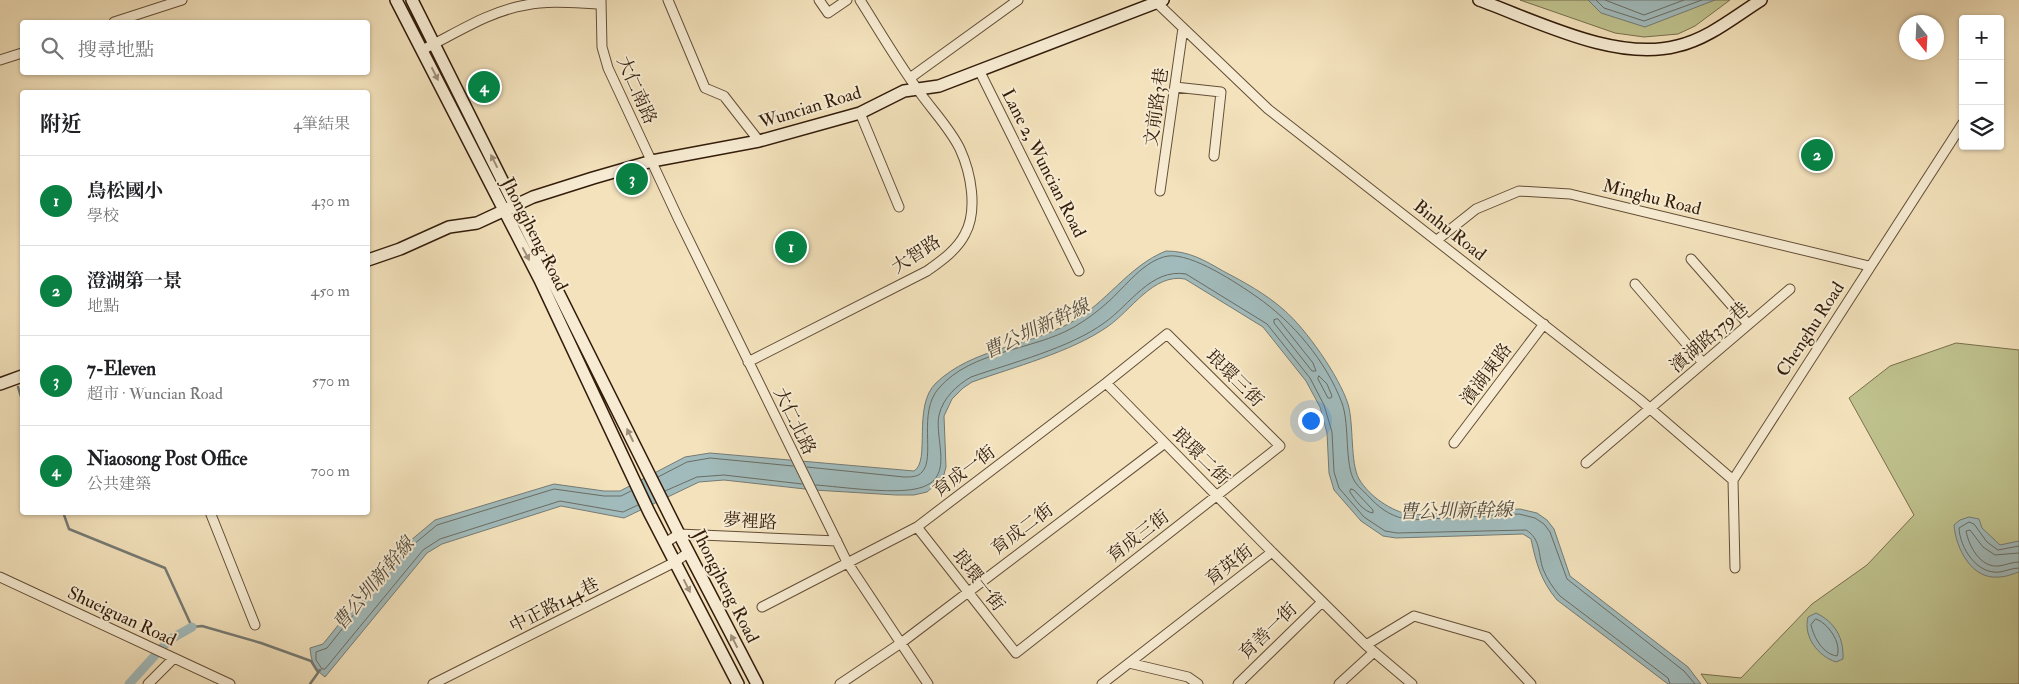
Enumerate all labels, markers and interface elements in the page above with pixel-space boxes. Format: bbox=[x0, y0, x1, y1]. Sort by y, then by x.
north arrow bbox=[1899, 15, 1944, 60]
map controls bbox=[1959, 15, 2004, 150]
button: + bbox=[1959, 15, 2004, 60]
search box bbox=[20, 20, 370, 75]
icon: search bbox=[38, 34, 66, 62]
text: 搜尋地點 bbox=[78, 38, 154, 62]
street label: 大仁南路 bbox=[611, 53, 662, 128]
button: − bbox=[1959, 60, 2004, 105]
street label: 文前路3巷 bbox=[1140, 66, 1173, 148]
one-way arrow bbox=[431, 67, 439, 81]
pin: 4 bbox=[468, 68, 500, 106]
street label: Wuncian Road bbox=[755, 81, 864, 134]
street label: Lane 2, Wuncian Road bbox=[996, 85, 1091, 242]
button: layers bbox=[1959, 105, 2004, 150]
text: 附近 bbox=[40, 111, 82, 138]
text: 4筆結果 bbox=[293, 114, 350, 134]
pin: 2 bbox=[1801, 136, 1833, 174]
one-way arrow bbox=[490, 154, 498, 168]
pin: 3 bbox=[616, 160, 648, 198]
street label: Jhongjheng Road bbox=[496, 173, 573, 295]
street label: Minghu Road bbox=[1600, 174, 1703, 221]
text: 鳥松國小 bbox=[87, 179, 163, 203]
text: 1 bbox=[53, 191, 59, 211]
text: 430 m bbox=[311, 191, 350, 211]
street label: Binhu Road bbox=[1409, 195, 1491, 266]
text: 學校 bbox=[87, 206, 119, 226]
pin: 1 bbox=[775, 228, 807, 266]
street label: 大智路 bbox=[887, 230, 945, 279]
one-way arrow bbox=[522, 247, 530, 262]
text: 澄湖第一景 bbox=[87, 269, 182, 293]
street label: Chenghu Road bbox=[1771, 277, 1850, 381]
text: 2 bbox=[52, 281, 60, 301]
text: 450 m bbox=[311, 281, 350, 301]
water label: 曹公圳新幹線 bbox=[980, 293, 1095, 364]
text: 地點 bbox=[87, 296, 119, 316]
street label: 濱湖路379巷 bbox=[1665, 297, 1753, 378]
street label: 濱湖東路 bbox=[1456, 339, 1517, 410]
street label: 琅環三街 bbox=[1201, 345, 1268, 412]
text: 7-Eleven bbox=[87, 357, 156, 381]
text: 3 bbox=[53, 371, 59, 391]
text: 570 m bbox=[312, 371, 350, 391]
text: 超市 · Wuncian Road bbox=[87, 384, 223, 404]
street label: 大仁北路 bbox=[768, 384, 821, 459]
your location bbox=[1298, 408, 1324, 434]
street label: 琅環二街 bbox=[1167, 423, 1234, 490]
one-way arrow bbox=[626, 428, 634, 443]
street label: 育成一街 bbox=[929, 441, 1000, 502]
text: Niaosong Post Office bbox=[87, 447, 247, 471]
text: 4 bbox=[52, 461, 60, 481]
text: 700 m bbox=[311, 461, 350, 481]
text: 公共建築 bbox=[87, 474, 151, 494]
water label: 曹公圳新幹線 bbox=[1399, 498, 1515, 524]
street label: 育成二街 bbox=[987, 499, 1058, 560]
street label: 育成三街 bbox=[1103, 505, 1174, 568]
street label: 夢裡路 bbox=[722, 509, 778, 534]
street label: Jhongjheng Road bbox=[687, 525, 764, 647]
water label: 曹公圳新幹線 bbox=[328, 531, 421, 635]
street label: 育英街 bbox=[1201, 540, 1258, 591]
street label: 琅環一街 bbox=[947, 545, 1010, 616]
street label: 中正路144巷 bbox=[505, 573, 603, 638]
one-way arrow bbox=[683, 579, 691, 593]
street label: Shueiguan Road bbox=[64, 581, 180, 652]
street label: 育善一街 bbox=[1234, 598, 1302, 665]
one-way arrow bbox=[730, 633, 738, 648]

